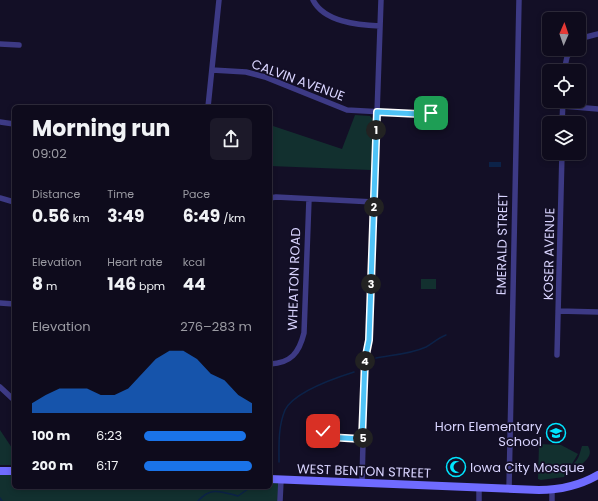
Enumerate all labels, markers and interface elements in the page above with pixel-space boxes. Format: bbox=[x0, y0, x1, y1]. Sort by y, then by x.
north arrow bbox=[542, 12, 586, 56]
map controls bbox=[542, 12, 586, 160]
street label: CALVIN AVENUE bbox=[249, 54, 347, 106]
button: locate bbox=[542, 64, 586, 108]
pin bbox=[414, 96, 448, 130]
icon: arrive bbox=[420, 102, 442, 124]
text: Morning run bbox=[32, 113, 170, 144]
button: layers bbox=[542, 116, 586, 160]
button: share bbox=[210, 118, 252, 160]
pin: 1 bbox=[366, 120, 386, 140]
text: 1 bbox=[374, 122, 378, 138]
text: 09:02 bbox=[32, 144, 67, 163]
text: Distance bbox=[32, 186, 80, 202]
text: Time bbox=[107, 186, 134, 202]
text: Pace bbox=[183, 186, 210, 202]
street label: EMERALD STREET bbox=[492, 193, 512, 295]
pin: 2 bbox=[364, 197, 384, 217]
text: 2 bbox=[371, 199, 377, 215]
text: 0.56 bbox=[32, 204, 70, 228]
text: 3:49 bbox=[107, 204, 144, 228]
text: 6:49 bbox=[183, 204, 220, 228]
street label: KOSER AVENUE bbox=[539, 208, 559, 300]
text: km bbox=[70, 210, 90, 226]
text: /km bbox=[220, 210, 245, 226]
street label: WHEATON ROAD bbox=[283, 227, 305, 331]
text: Elevation bbox=[32, 254, 82, 270]
text: Heart rate bbox=[107, 254, 163, 270]
text: kcal bbox=[183, 254, 205, 270]
text: 8 bbox=[32, 272, 43, 296]
text: 146 bbox=[107, 272, 136, 296]
text: 44 bbox=[183, 272, 206, 296]
pin: 3 bbox=[361, 274, 381, 294]
text: 3 bbox=[368, 276, 374, 292]
text: m bbox=[43, 278, 57, 294]
text: bpm bbox=[136, 278, 165, 294]
text: Elevation bbox=[32, 317, 91, 336]
text: 276–283 m bbox=[180, 317, 252, 336]
pin: 4 bbox=[355, 351, 375, 371]
text: 4 bbox=[361, 353, 369, 369]
pin bbox=[306, 414, 340, 448]
place label: Horn Elementary School bbox=[435, 417, 543, 451]
icon: check bbox=[312, 420, 334, 442]
school or university icon: Horn Elementary School bbox=[545, 422, 567, 444]
text: 100 m bbox=[32, 426, 70, 445]
text: 6:23 bbox=[96, 426, 122, 445]
pin: 5 bbox=[353, 428, 373, 448]
text: 5 bbox=[359, 430, 367, 446]
text: 200 m bbox=[32, 456, 73, 475]
text: 6:17 bbox=[96, 456, 118, 475]
mosque icon: Iowa City Mosque bbox=[445, 456, 467, 478]
place label: Iowa City Mosque bbox=[470, 458, 585, 477]
street label: WEST BENTON STREET bbox=[297, 459, 431, 483]

